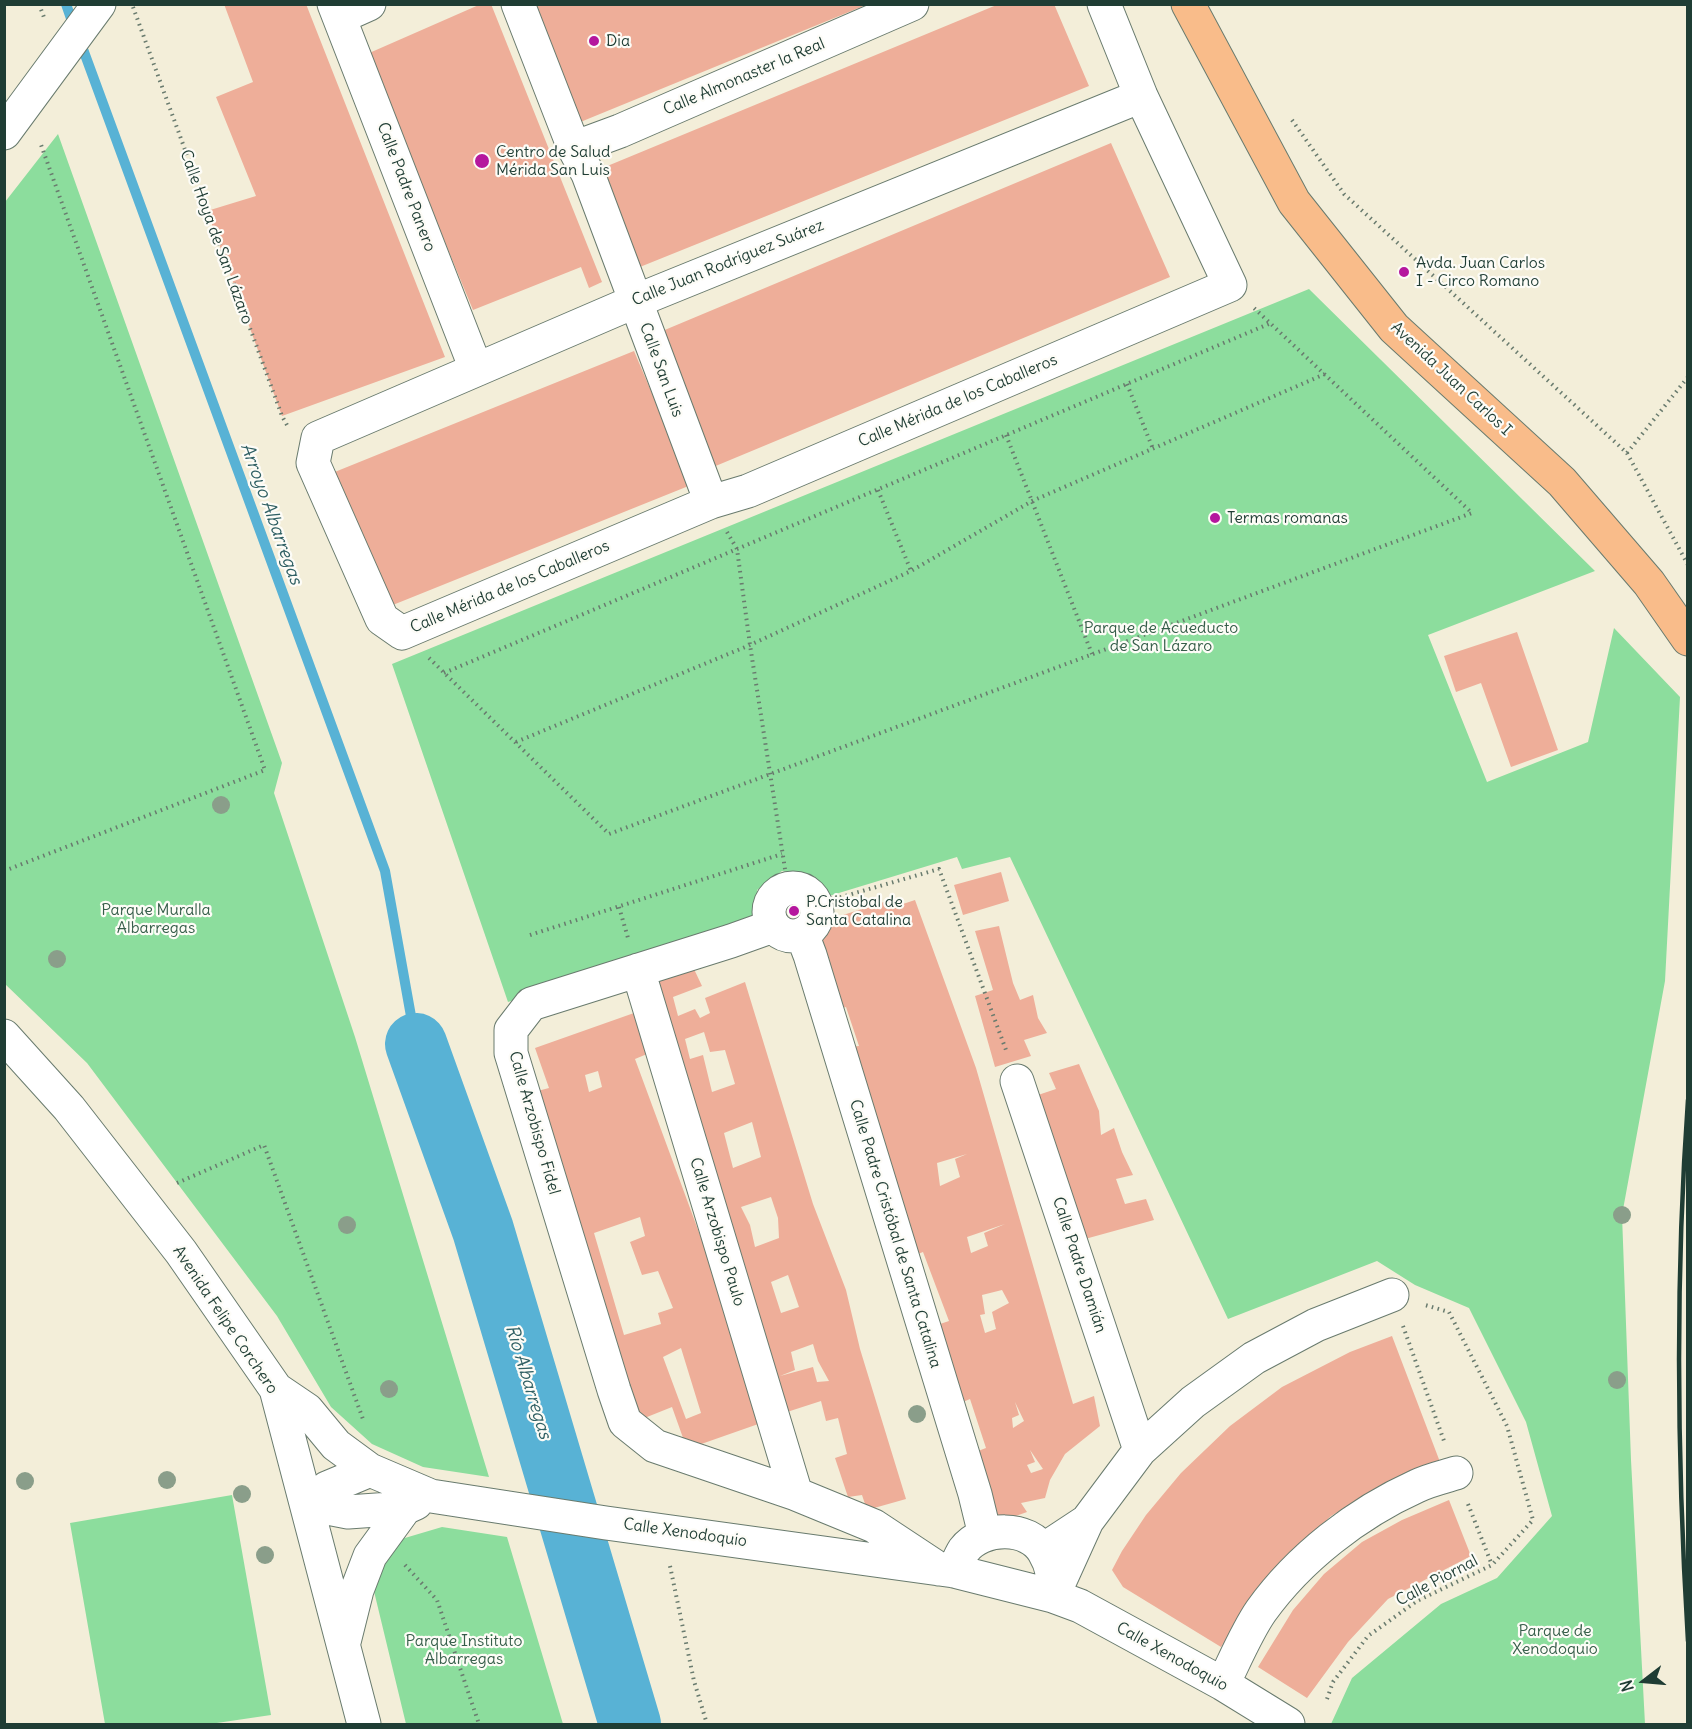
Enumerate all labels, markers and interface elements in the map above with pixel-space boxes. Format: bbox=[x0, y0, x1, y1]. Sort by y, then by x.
place label: Dia bbox=[606, 31, 630, 51]
marker: Dia bbox=[587, 34, 601, 48]
street label: Calle Almonaster la Real bbox=[660, 34, 828, 120]
street label: Calle Padre Panero bbox=[372, 120, 440, 254]
place label: Centro de Salud Mérida San Luis bbox=[496, 142, 610, 180]
street label: Calle Hoya de San Lázaro bbox=[175, 147, 257, 327]
marker: Centro de Salud Mérida San Luis bbox=[473, 152, 491, 170]
street label: Calle Juan Rodríguez Suárez bbox=[629, 216, 827, 310]
place label: Avda. Juan Carlos I - Circo Romano bbox=[1416, 253, 1545, 291]
marker: Avda. Juan Carlos I - Circo Romano bbox=[1397, 265, 1411, 279]
street label: Avenida Juan Carlos I bbox=[1387, 318, 1515, 440]
street label: Calle San Luis bbox=[635, 320, 687, 420]
street label: Calle Mérida de los Caballeros bbox=[856, 350, 1060, 452]
water label: Arroyo Albarregas bbox=[235, 440, 307, 588]
place label: Termas romanas bbox=[1227, 508, 1348, 528]
marker: Termas romanas bbox=[1208, 511, 1222, 525]
street label: Calle Mérida de los Caballeros bbox=[408, 536, 612, 638]
park label: Parque de Acueducto de San Lázaro bbox=[1084, 618, 1238, 656]
place label: P.Cristobal de Santa Catalina bbox=[806, 892, 911, 930]
park label: Parque Muralla Albarregas bbox=[101, 900, 211, 938]
marker: P.Cristobal de Santa Catalina bbox=[787, 904, 801, 918]
street label: Calle Arzobispo Fidel bbox=[504, 1049, 564, 1197]
street label: Calle Padre Cristóbal de Santa Catalina bbox=[845, 1097, 945, 1371]
street label: Calle Arzobispo Paulo bbox=[685, 1155, 749, 1309]
street label: Calle Padre Damián bbox=[1048, 1195, 1110, 1335]
street label: Avenida Felipe Corchero bbox=[168, 1242, 282, 1398]
water label: Río Albarregas bbox=[500, 1322, 556, 1442]
street label: Calle Xenodoquio bbox=[622, 1515, 748, 1551]
street label: Calle Piornal bbox=[1393, 1551, 1481, 1611]
street label: Calle Xenodoquio bbox=[1113, 1618, 1231, 1696]
park label: Parque de Xenodoquio bbox=[1512, 1621, 1598, 1659]
park label: Parque Instituto Albarregas bbox=[406, 1631, 522, 1669]
north arrow bbox=[1614, 1651, 1674, 1711]
text: N bbox=[1616, 1678, 1638, 1694]

